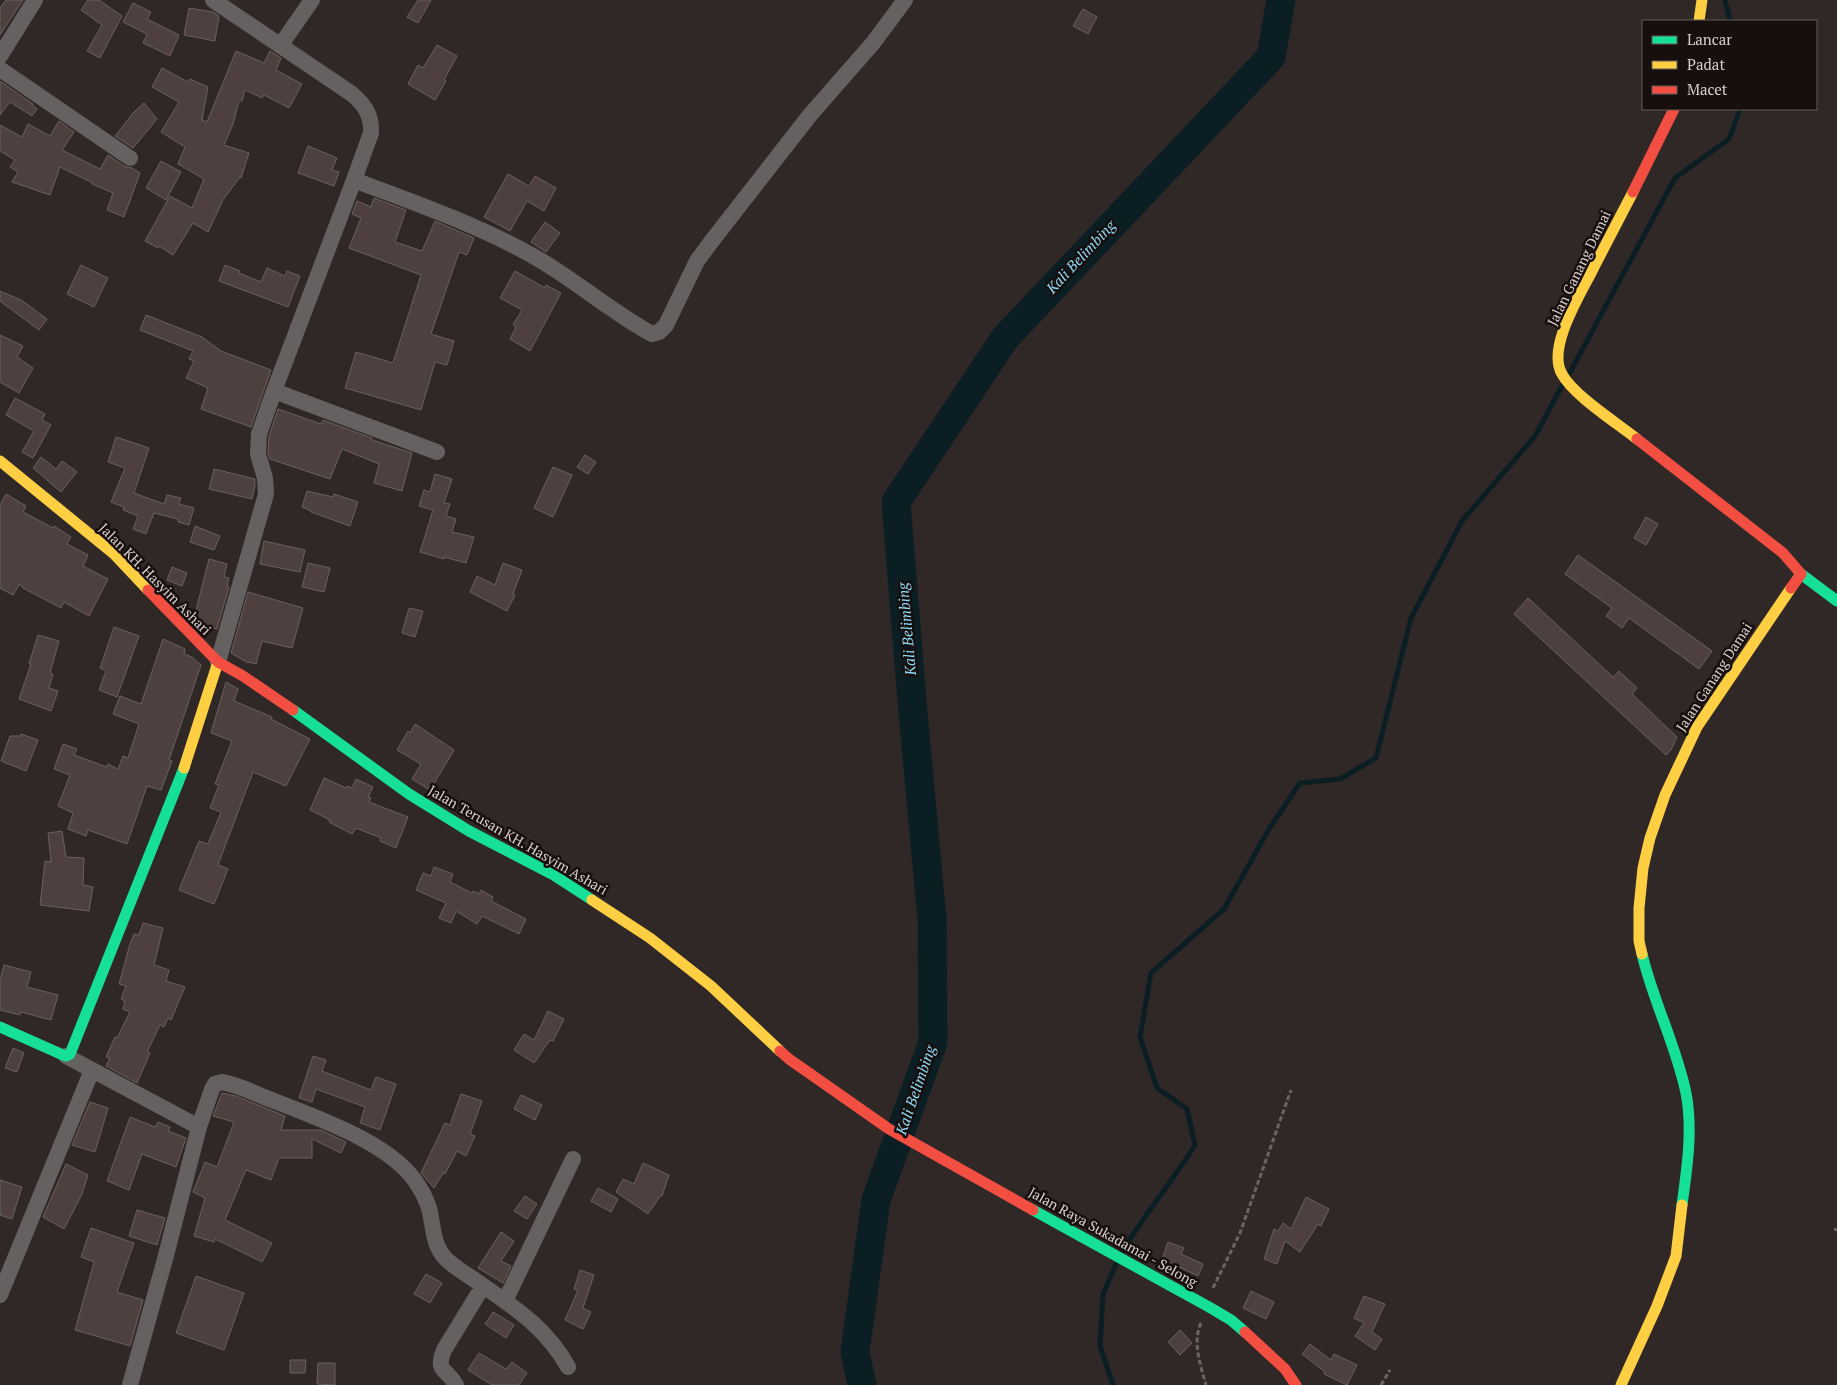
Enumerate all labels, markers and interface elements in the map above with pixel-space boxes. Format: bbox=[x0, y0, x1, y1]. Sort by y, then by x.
legend bbox=[1642, 20, 1817, 110]
text: Lancar bbox=[1687, 29, 1732, 49]
text: Padat bbox=[1687, 54, 1725, 74]
text: Macet bbox=[1687, 79, 1728, 99]
street label: Jalan Ganang Damai bbox=[1542, 207, 1615, 329]
water label: Kali Belimbing bbox=[1041, 214, 1120, 298]
street label: Jalan KH. Hasyim Ashari bbox=[95, 518, 216, 639]
water label: Kali Belimbing bbox=[892, 580, 920, 677]
street label: Jalan Ganang Damai bbox=[1671, 619, 1756, 735]
street label: Jalan Terusan KH. Hasyim Ashari bbox=[425, 780, 611, 899]
water label: Kali Belimbing bbox=[890, 1041, 940, 1138]
street label: Jalan Raya Sukadamai - Selong bbox=[1025, 1182, 1202, 1291]

